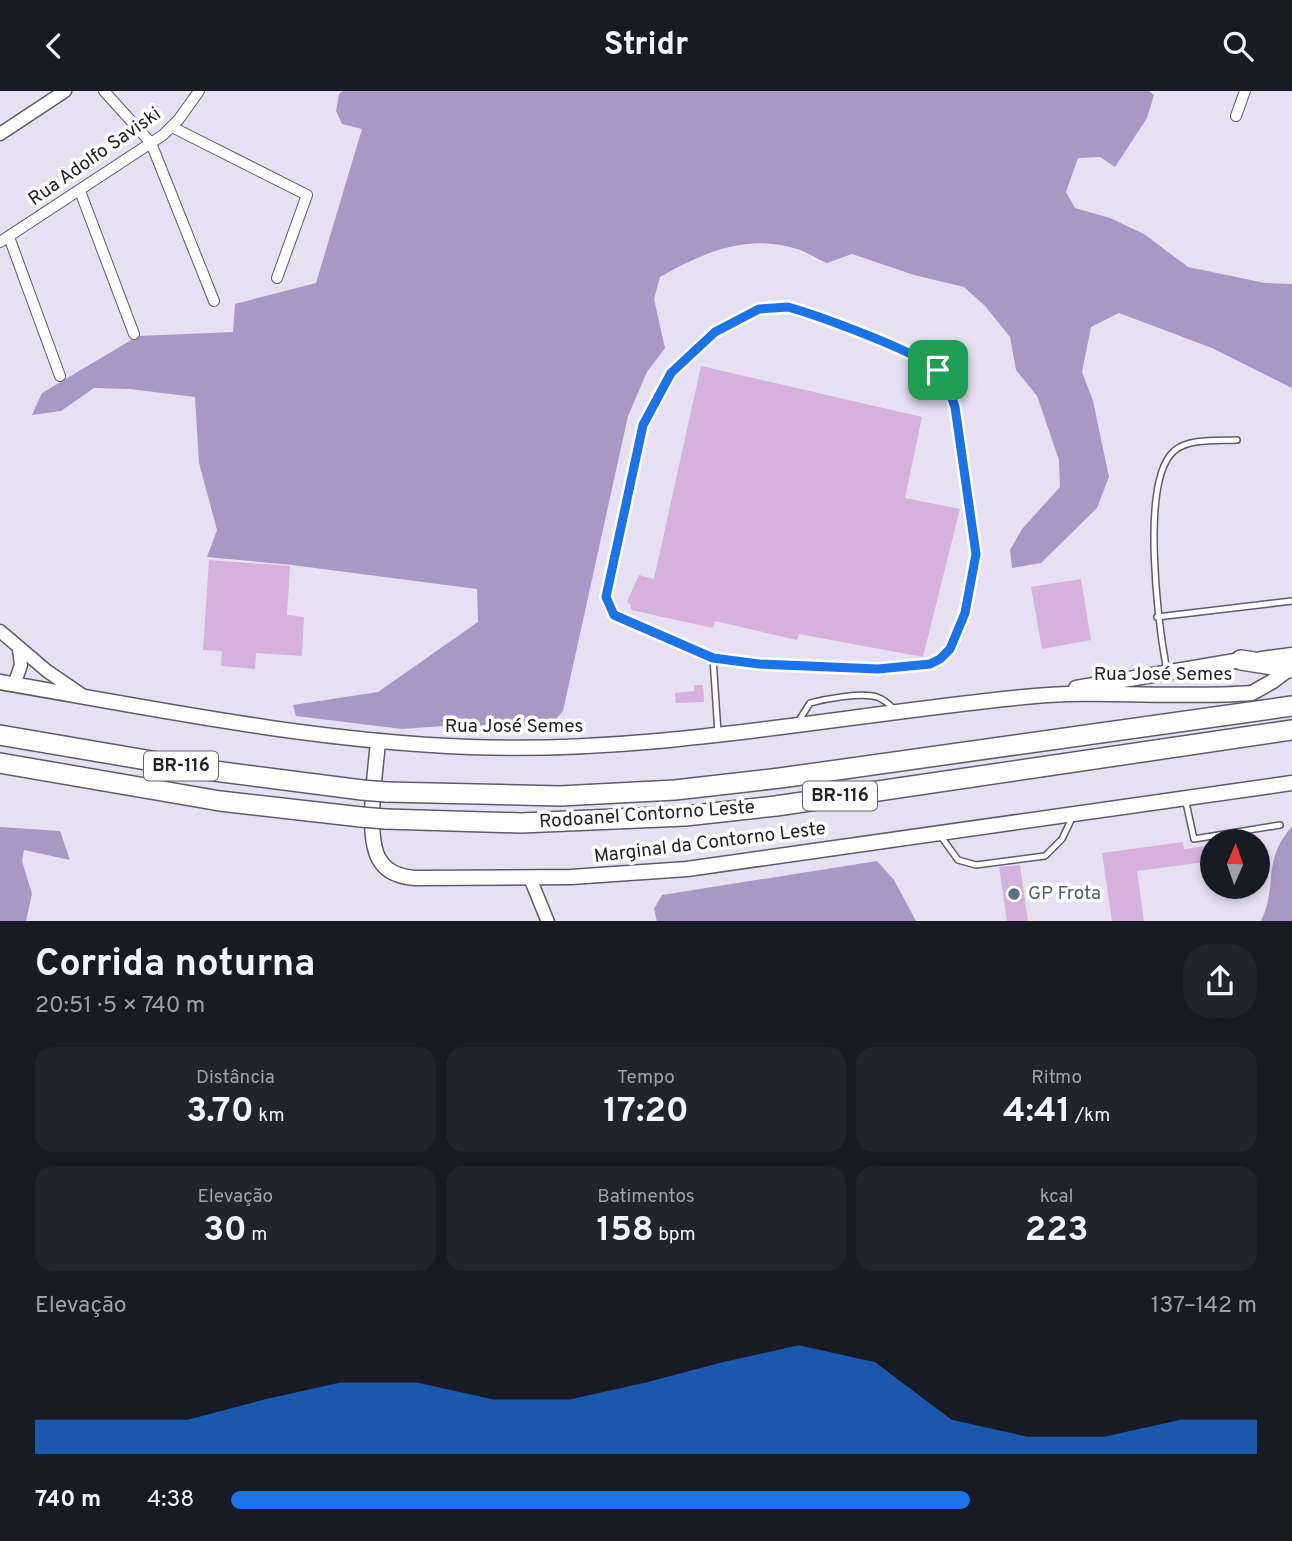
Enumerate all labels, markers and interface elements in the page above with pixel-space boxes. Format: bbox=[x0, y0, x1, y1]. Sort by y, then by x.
text: Stridr bbox=[604, 26, 688, 66]
icon: back bbox=[35, 27, 73, 65]
icon: search bbox=[1219, 27, 1257, 65]
street label: Rua Adolfo Saviski bbox=[24, 102, 166, 212]
pin bbox=[908, 340, 968, 400]
icon: arrive bbox=[919, 351, 957, 389]
street label: Rua José Semes bbox=[1094, 663, 1232, 687]
street label: Rua José Semes bbox=[445, 715, 583, 739]
road number: BR-116 bbox=[144, 751, 218, 781]
road number: BR-116 bbox=[803, 781, 877, 811]
street label: Rodoanel Contorno Leste bbox=[538, 795, 756, 835]
street label: Marginal da Contorno Leste bbox=[593, 817, 827, 869]
north arrow bbox=[1200, 829, 1270, 899]
map controls bbox=[1200, 829, 1270, 899]
place label: GP Frota bbox=[1028, 882, 1101, 906]
marker: GP Frota bbox=[1006, 886, 1022, 902]
text: Corrida noturna bbox=[35, 941, 315, 990]
button: share bbox=[1183, 944, 1257, 1018]
text: 20:51 · 5 × 740 m bbox=[35, 992, 205, 1021]
text: Distância bbox=[196, 1066, 275, 1090]
text: Tempo bbox=[617, 1066, 675, 1090]
text: Ritmo bbox=[1031, 1066, 1082, 1090]
text: 3.70 bbox=[186, 1090, 254, 1134]
text: 17:20 bbox=[603, 1090, 689, 1134]
text: 4:41 bbox=[1003, 1090, 1070, 1134]
text: km bbox=[254, 1104, 285, 1128]
text: /km bbox=[1070, 1104, 1110, 1128]
text: Elevação bbox=[197, 1185, 273, 1209]
text: Batimentos bbox=[597, 1185, 695, 1209]
text: kcal bbox=[1040, 1185, 1074, 1209]
text: 30 bbox=[203, 1209, 247, 1253]
text: 158 bbox=[596, 1209, 654, 1253]
text: 223 bbox=[1025, 1209, 1089, 1253]
text: m bbox=[247, 1223, 267, 1247]
text: bpm bbox=[654, 1223, 696, 1247]
text: Elevação bbox=[35, 1292, 127, 1321]
text: 137–142 m bbox=[1151, 1292, 1257, 1321]
text: 740 m bbox=[35, 1486, 101, 1515]
text: 4:38 bbox=[147, 1486, 194, 1515]

